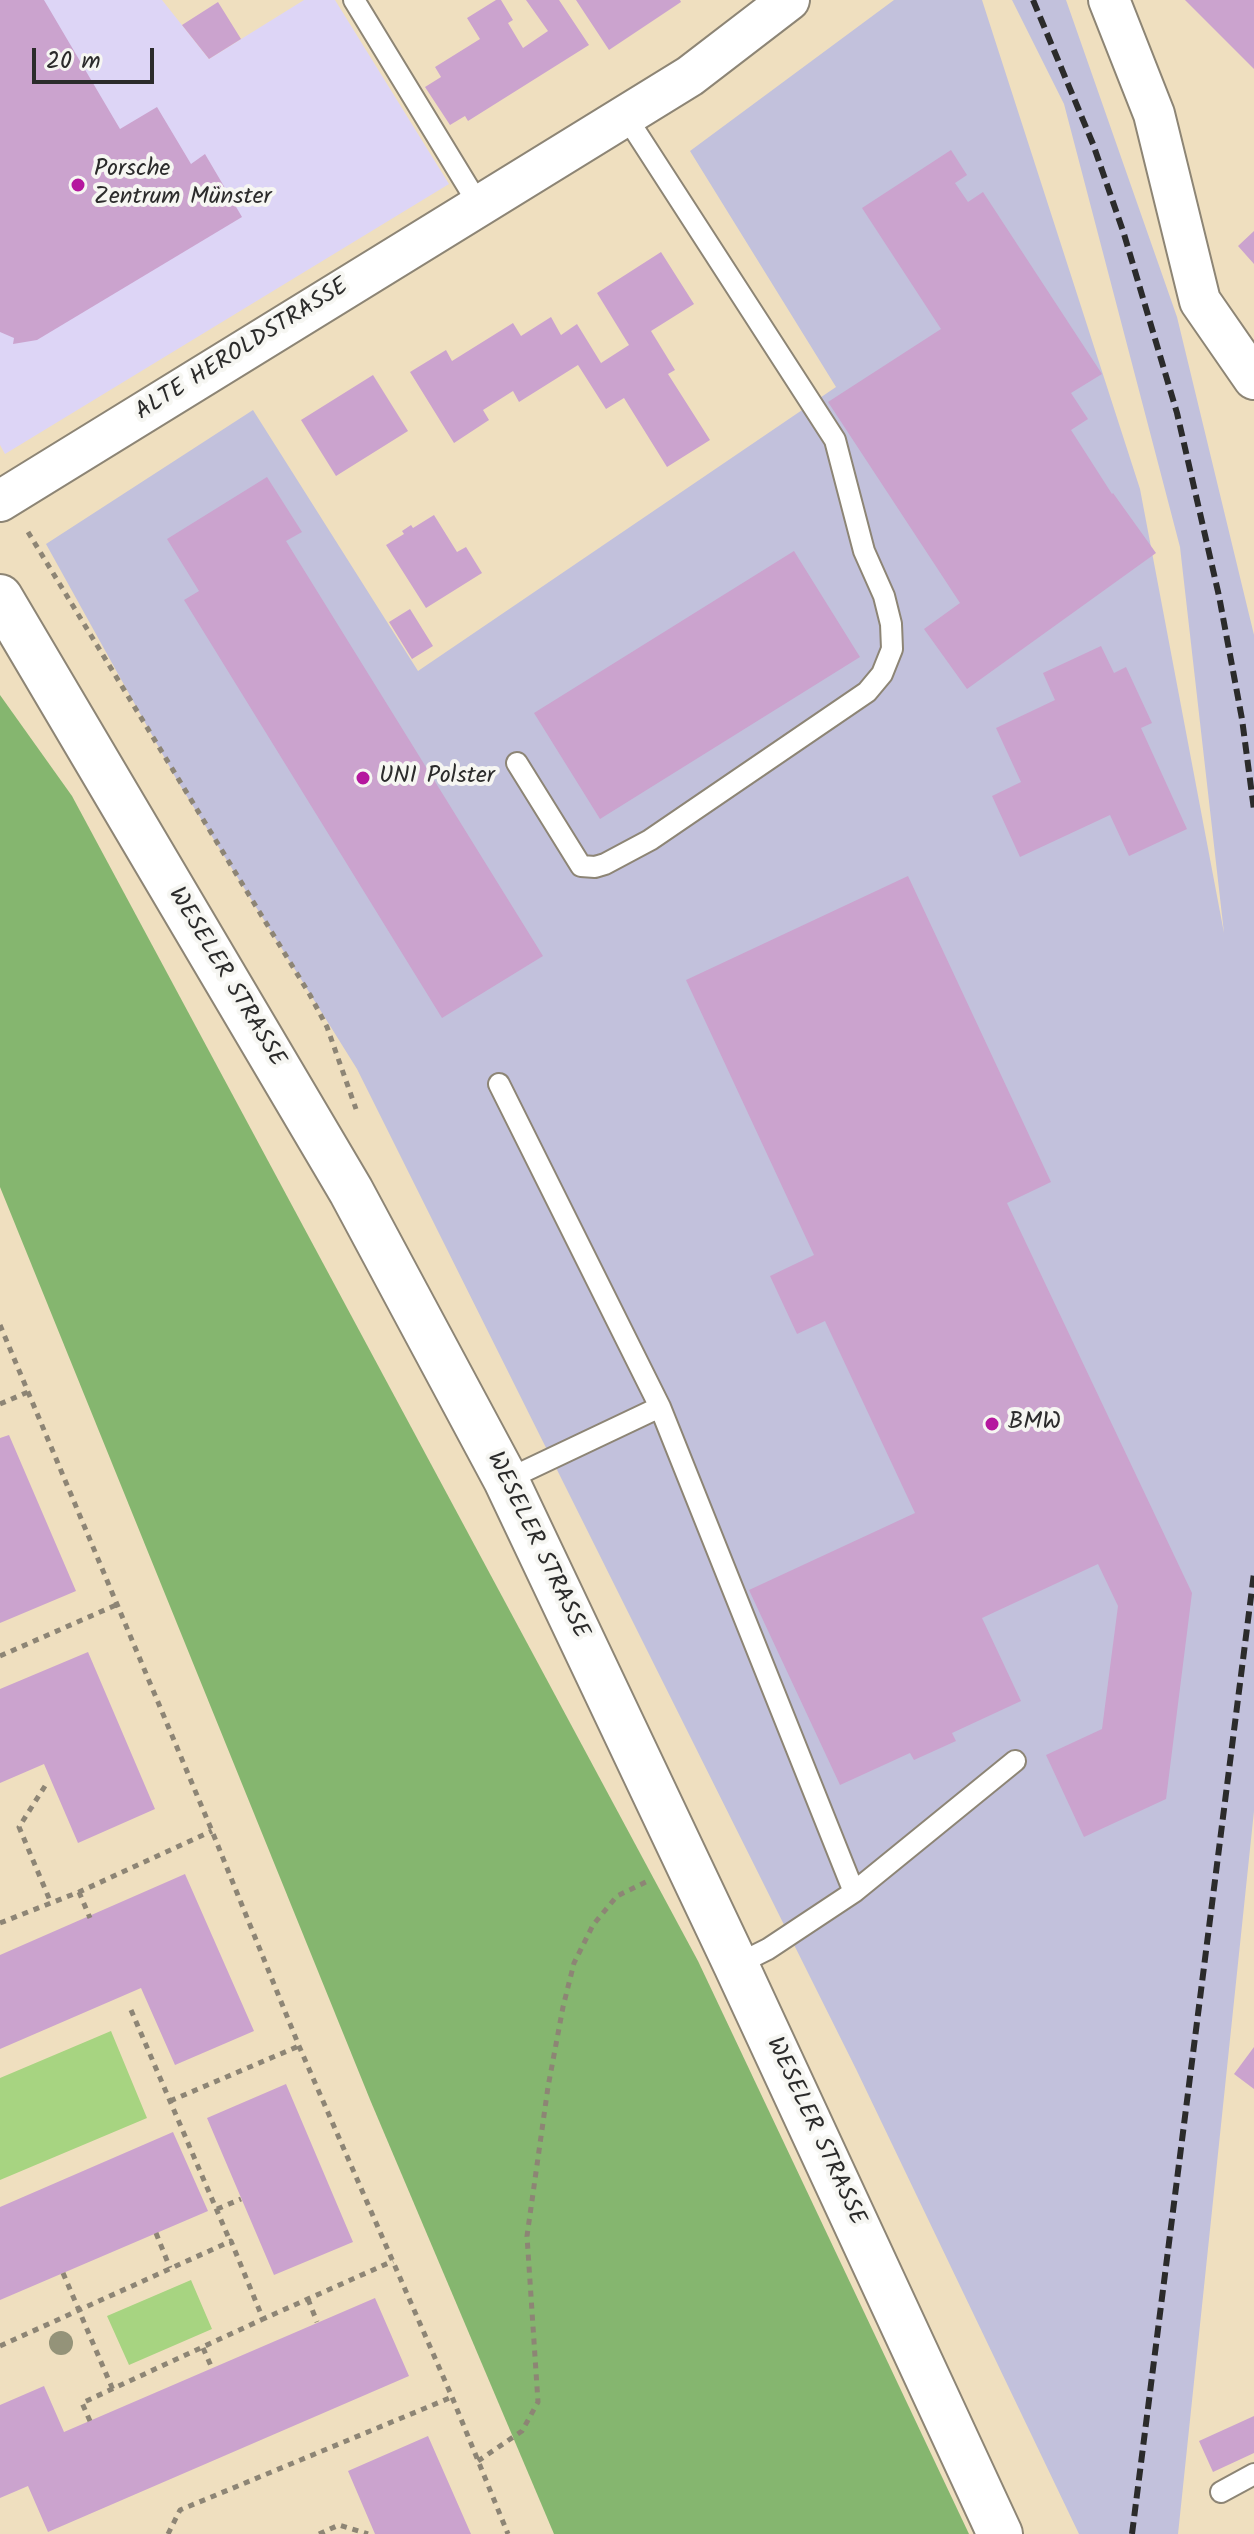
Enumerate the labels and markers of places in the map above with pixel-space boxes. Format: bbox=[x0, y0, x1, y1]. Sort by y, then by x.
place label: Porsche Zentrum Münster bbox=[94, 157, 271, 213]
marker: Porsche Zentrum Münster bbox=[69, 176, 87, 194]
place label: UNI Polster bbox=[379, 764, 495, 792]
marker: UNI Polster bbox=[354, 769, 372, 787]
place label: BMW bbox=[1008, 1410, 1061, 1438]
marker: BMW bbox=[983, 1415, 1001, 1433]

